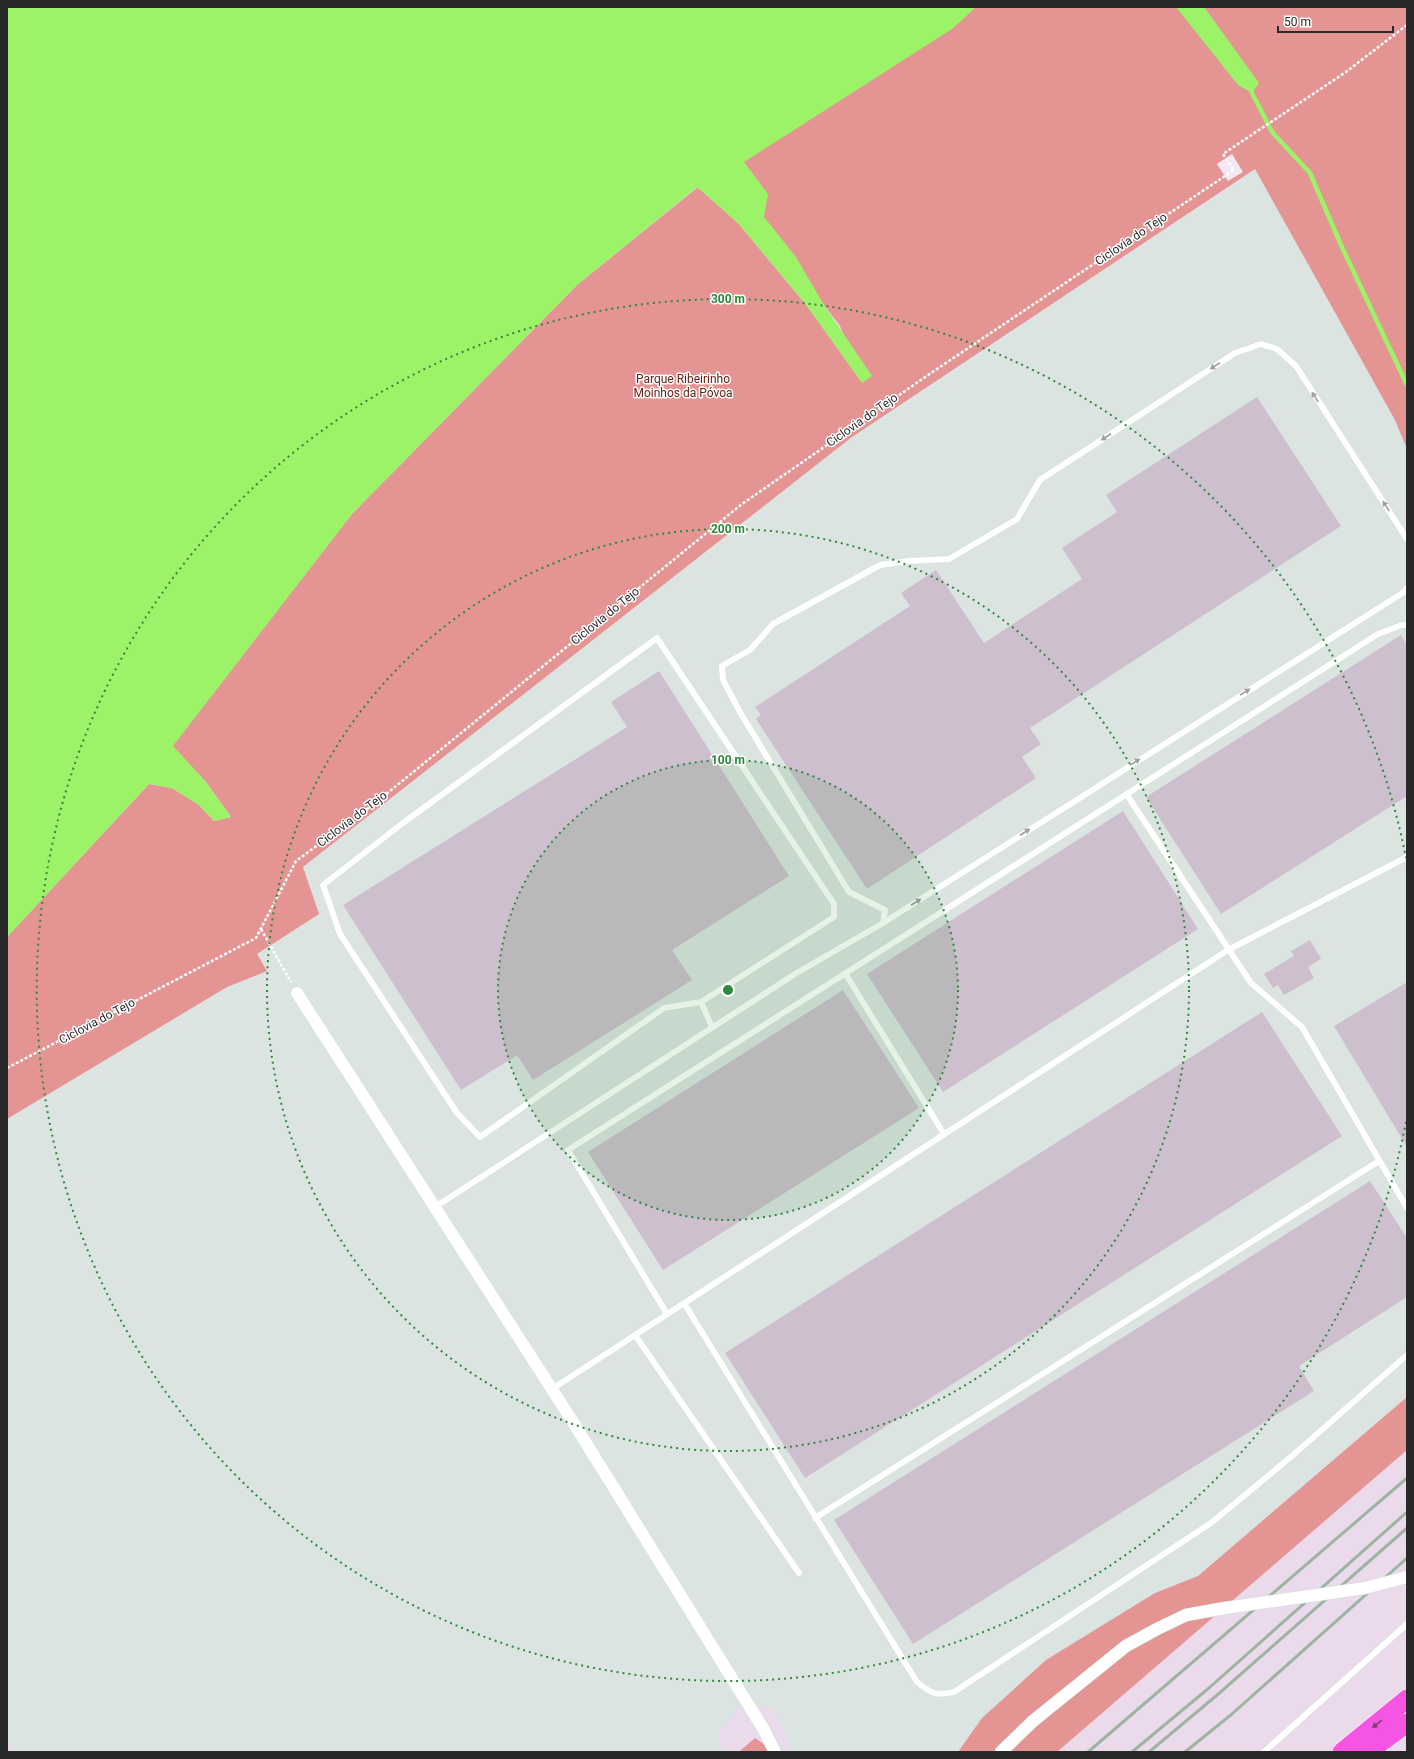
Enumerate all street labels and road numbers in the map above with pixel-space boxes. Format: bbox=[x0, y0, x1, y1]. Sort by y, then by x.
street label: Ciclovia do Tejo bbox=[1092, 210, 1170, 268]
street label: Ciclovia do Tejo bbox=[824, 390, 901, 450]
street label: Ciclovia do Tejo bbox=[568, 584, 642, 648]
street label: Ciclovia do Tejo bbox=[314, 788, 390, 850]
street label: Ciclovia do Tejo bbox=[57, 995, 137, 1047]

